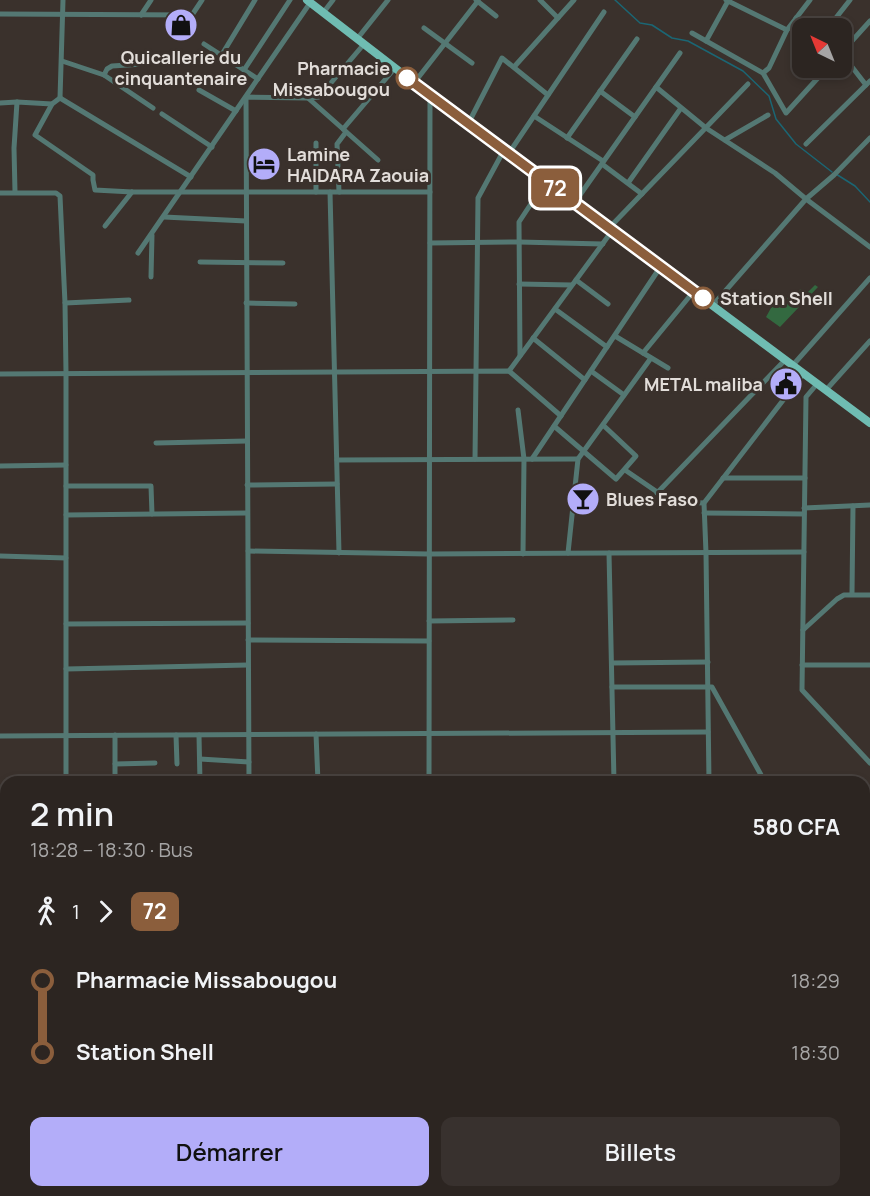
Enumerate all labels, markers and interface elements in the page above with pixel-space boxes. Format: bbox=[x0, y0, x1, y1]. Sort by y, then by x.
shop icon: Quicallerie du cinquantenaire bbox=[163, 7, 199, 43]
north arrow bbox=[792, 18, 852, 78]
map controls bbox=[792, 18, 852, 78]
place label: Quicallerie du cinquantenaire bbox=[115, 45, 248, 90]
place label: Pharmacie Missabougou bbox=[273, 56, 390, 101]
marker: Pharmacie Missabougou bbox=[396, 67, 418, 89]
place label: Lamine HAIDARA Zaouia bbox=[287, 142, 429, 187]
hotel icon: Lamine HAIDARA Zaouia bbox=[246, 146, 282, 182]
line badge: 72 bbox=[528, 168, 582, 207]
text: 72 bbox=[543, 174, 567, 202]
place label: Station Shell bbox=[720, 286, 833, 310]
marker: Station Shell bbox=[692, 287, 714, 309]
public building icon: METAL maliba bbox=[768, 366, 804, 402]
place label: METAL maliba bbox=[644, 372, 763, 396]
bar icon: Blues Faso bbox=[565, 481, 601, 517]
place label: Blues Faso bbox=[606, 487, 698, 511]
text: 2 min bbox=[30, 791, 114, 836]
text: 580 CFA bbox=[752, 812, 840, 842]
text: 18:28 – 18:30 · Bus bbox=[30, 836, 193, 863]
icon: walk bbox=[30, 895, 63, 928]
icon: forward bbox=[89, 895, 122, 928]
text: 72 bbox=[143, 897, 167, 925]
text: 1 bbox=[72, 898, 80, 925]
text: Pharmacie Missabougou bbox=[76, 965, 337, 995]
text: 18:29 bbox=[791, 967, 840, 994]
text: Station Shell bbox=[76, 1037, 214, 1067]
text: 18:30 bbox=[791, 1039, 840, 1066]
button: Démarrer bbox=[30, 1117, 429, 1186]
button: Billets bbox=[441, 1117, 840, 1186]

